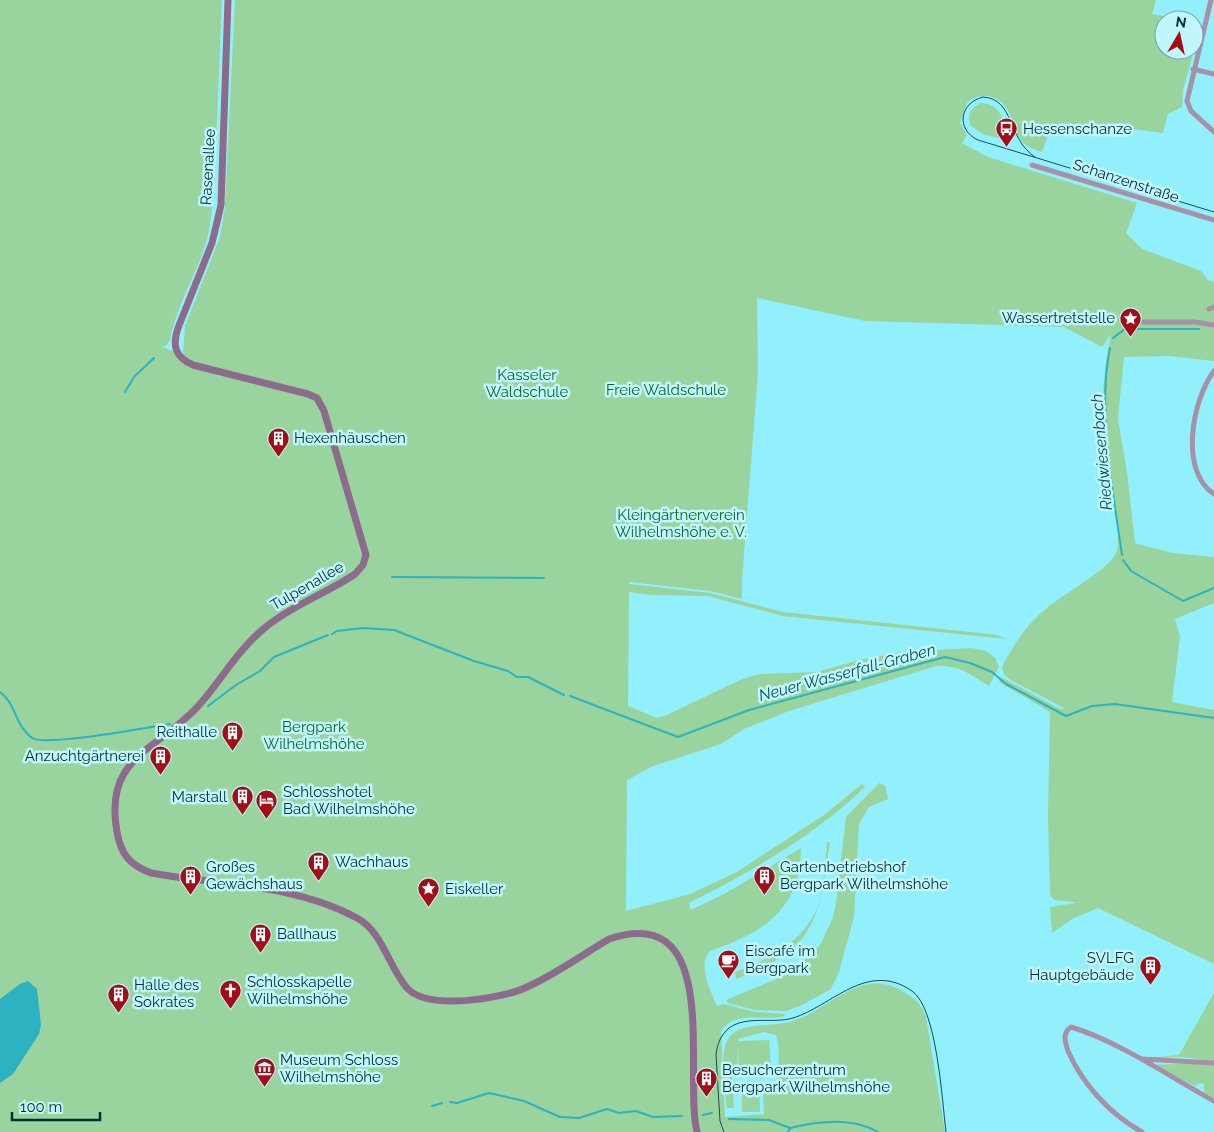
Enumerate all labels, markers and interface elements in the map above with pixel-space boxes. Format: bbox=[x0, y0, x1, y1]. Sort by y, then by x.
north arrow bbox=[1154, 10, 1204, 60]
text: N bbox=[1175, 13, 1188, 31]
bus stop icon: Hessenschanze bbox=[995, 117, 1019, 148]
place label: Hessenschanze bbox=[1023, 120, 1132, 138]
street label: Rasenallee bbox=[197, 128, 219, 206]
street label: Schanzenstraße bbox=[1071, 155, 1182, 207]
place icon: Wassertretstelle bbox=[1119, 306, 1143, 337]
place label: Wassertretstelle bbox=[1002, 309, 1115, 327]
park label: Kasseler Waldschule bbox=[486, 366, 568, 401]
park label: Freie Waldschule bbox=[606, 381, 726, 399]
water label: Riedwiesenbach bbox=[1087, 393, 1116, 511]
building icon: Hexenhäuschen bbox=[266, 426, 290, 457]
place label: Hexenhäuschen bbox=[294, 429, 406, 447]
park label: Kleingärtnerverein Wilhelmshöhe e. V. bbox=[615, 506, 747, 541]
street label: Tulpenallee bbox=[267, 558, 347, 614]
water label: Neuer Wasserfall-Graben bbox=[757, 640, 938, 705]
park label: Bergpark Wilhelmshöhe bbox=[264, 718, 365, 753]
building icon: Reithalle bbox=[221, 720, 245, 751]
place label: Reithalle bbox=[156, 723, 217, 741]
building icon: Anzuchtgärtnerei bbox=[148, 744, 172, 775]
place label: Anzuchtgärtnerei bbox=[25, 747, 144, 765]
place label: Schlosshotel Bad Wilhelmshöhe bbox=[283, 783, 415, 818]
building icon: Marstall bbox=[231, 785, 255, 816]
place label: Marstall bbox=[172, 788, 228, 806]
hotel icon: Schlosshotel Bad Wilhelmshöhe bbox=[255, 789, 279, 820]
building icon: Wachhaus bbox=[307, 850, 331, 881]
place label: Wachhaus bbox=[335, 853, 408, 871]
place label: Großes Gewächshaus bbox=[206, 858, 303, 893]
place label: Gartenbetriebshof Bergpark Wilhelmshöhe bbox=[780, 858, 948, 893]
building icon: Großes Gewächshaus bbox=[178, 864, 202, 895]
building icon: Gartenbetriebshof Bergpark Wilhelmshöhe bbox=[752, 864, 776, 895]
place icon: Eiskeller bbox=[417, 877, 441, 908]
place label: Eiskeller bbox=[445, 880, 504, 898]
building icon: Ballhaus bbox=[249, 922, 273, 953]
place label: Ballhaus bbox=[277, 925, 336, 943]
place label: Eiscafé im Bergpark bbox=[745, 942, 815, 977]
cafe icon: Eiscafé im Bergpark bbox=[717, 948, 741, 979]
place label: SVLFG Hauptgebäude bbox=[1029, 949, 1134, 984]
building icon: SVLFG Hauptgebäude bbox=[1138, 955, 1162, 986]
place label: Schlosskapelle Wilhelmshöhe bbox=[247, 973, 352, 1008]
place label: Halle des Sokrates bbox=[134, 976, 199, 1011]
church icon: Schlosskapelle Wilhelmshöhe bbox=[219, 979, 243, 1010]
building icon: Halle des Sokrates bbox=[106, 982, 130, 1013]
place label: Museum Schloss Wilhelmshöhe bbox=[280, 1051, 398, 1086]
museum icon: Museum Schloss Wilhelmshöhe bbox=[252, 1057, 276, 1088]
place label: Besucherzentrum Bergpark Wilhelmshöhe bbox=[722, 1061, 890, 1096]
building icon: Besucherzentrum Bergpark Wilhelmshöhe bbox=[694, 1067, 718, 1098]
scale bar bbox=[12, 1090, 100, 1122]
text: 100 m bbox=[20, 1098, 62, 1116]

